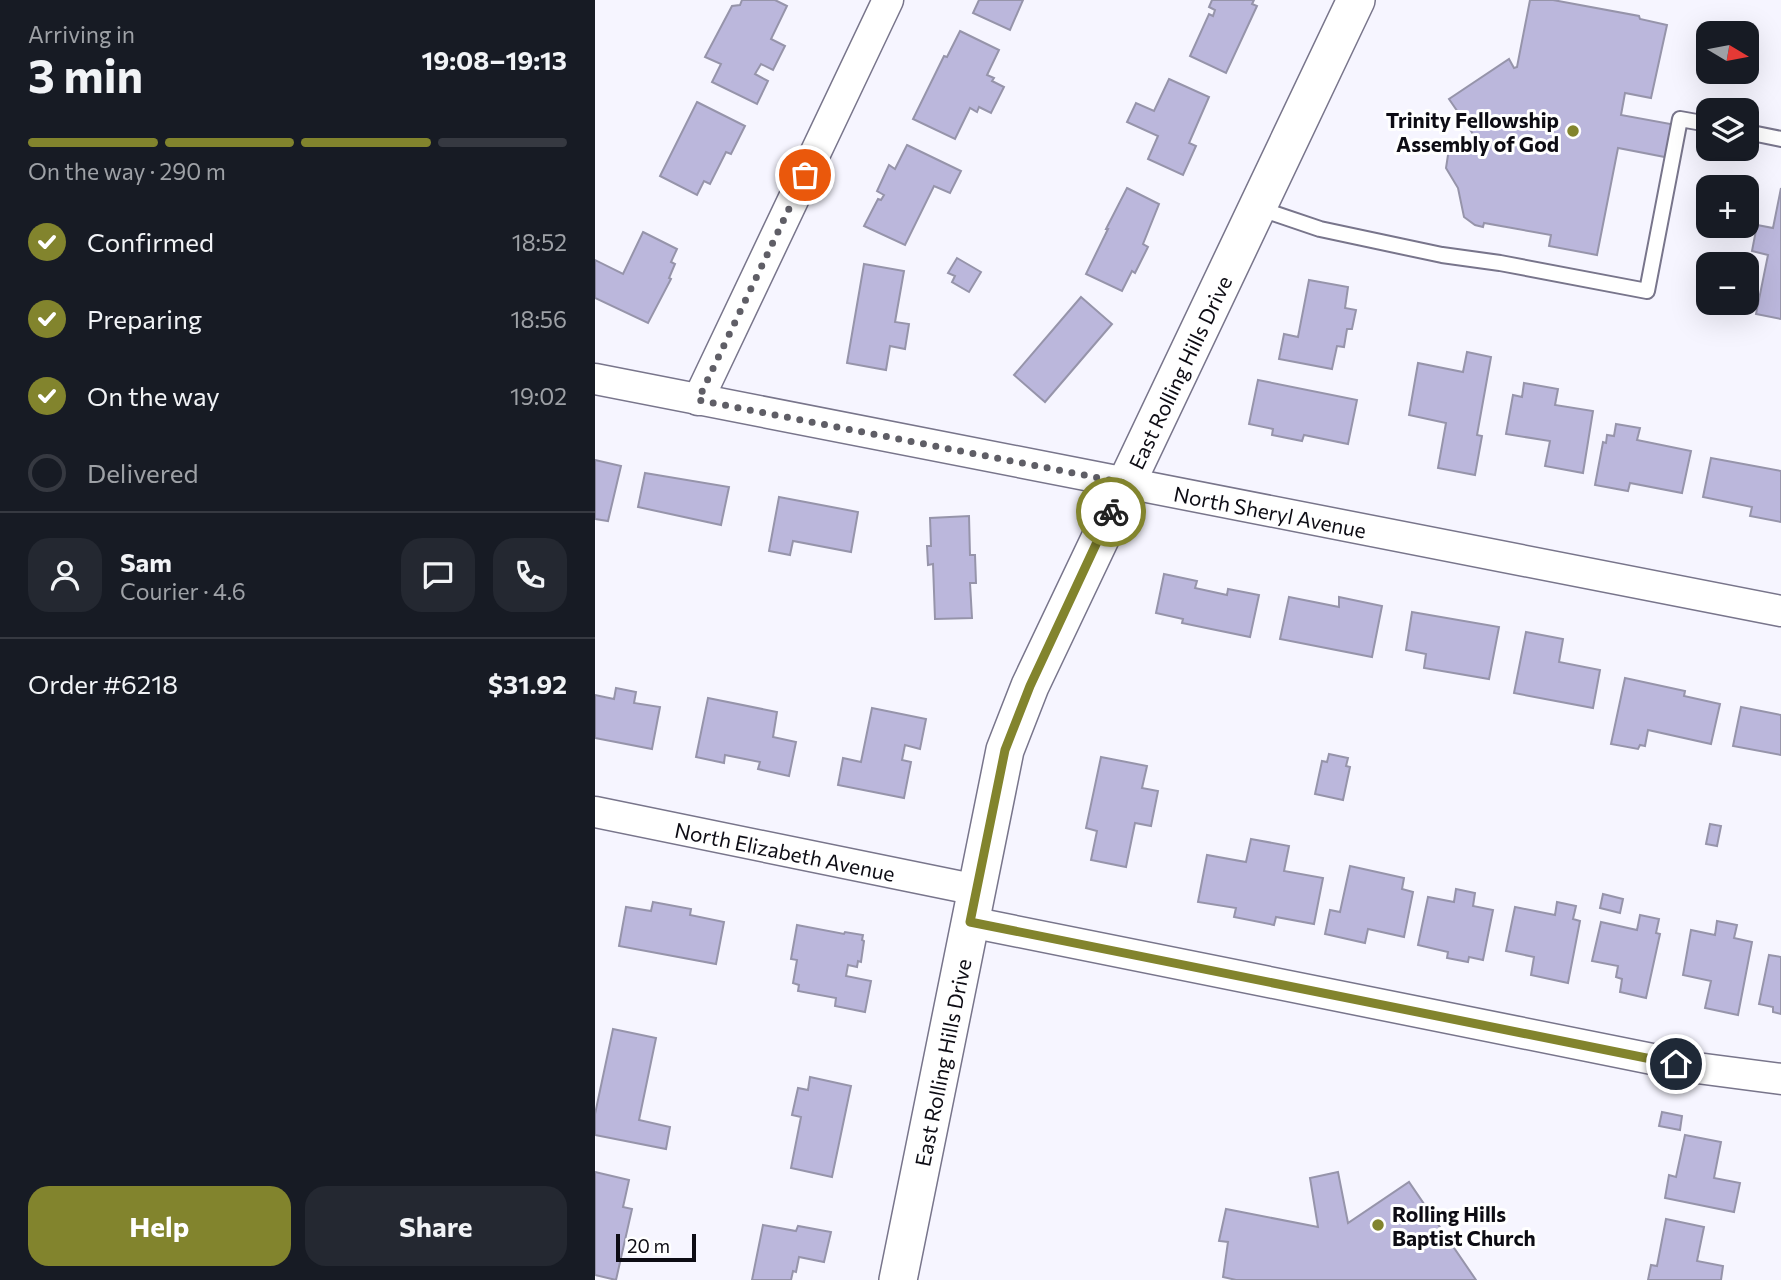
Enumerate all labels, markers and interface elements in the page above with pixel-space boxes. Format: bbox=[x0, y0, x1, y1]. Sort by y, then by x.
text: Arriving in bbox=[28, 20, 135, 48]
north arrow bbox=[1696, 21, 1759, 84]
map controls bbox=[1696, 21, 1759, 315]
text: 19:08–19:13 bbox=[421, 44, 567, 75]
text: 3 min bbox=[28, 46, 143, 102]
button: layers bbox=[1696, 98, 1759, 161]
place label: Trinity Fellowship Assembly of God bbox=[1386, 107, 1559, 156]
marker: Trinity Fellowship Assembly of God bbox=[1565, 123, 1581, 139]
pin bbox=[775, 145, 835, 205]
icon: bag bbox=[786, 156, 824, 194]
text: On the way · 290 m bbox=[28, 157, 226, 185]
button: + bbox=[1696, 175, 1759, 238]
icon: check bbox=[28, 223, 66, 261]
text: Confirmed bbox=[87, 226, 214, 257]
text: 18:52 bbox=[512, 228, 567, 256]
button: − bbox=[1696, 252, 1759, 315]
street label: East Rolling Hills Drive bbox=[1123, 271, 1236, 473]
icon: check bbox=[28, 300, 66, 338]
text: Preparing bbox=[87, 303, 202, 334]
text: 18:56 bbox=[511, 305, 567, 333]
icon: check bbox=[28, 377, 66, 415]
text: On the way bbox=[87, 380, 220, 411]
text: 19:02 bbox=[510, 382, 567, 410]
text: Delivered bbox=[87, 457, 198, 488]
courier bbox=[1076, 477, 1146, 547]
street label: North Sheryl Avenue bbox=[1172, 480, 1369, 542]
icon: bike bbox=[1092, 493, 1130, 531]
button: person bbox=[28, 538, 102, 612]
button: chat bbox=[401, 538, 475, 612]
button: phone bbox=[493, 538, 567, 612]
text: Sam bbox=[120, 546, 172, 577]
text: Courier · 4.6 bbox=[120, 577, 246, 605]
text: Order #6218 bbox=[28, 668, 178, 699]
text: $31.92 bbox=[488, 668, 567, 699]
street label: North Elizabeth Avenue bbox=[673, 816, 897, 885]
street label: East Rolling Hills Drive bbox=[909, 956, 975, 1168]
pin bbox=[1646, 1034, 1706, 1094]
icon: home bbox=[1657, 1045, 1695, 1083]
button: Help bbox=[28, 1186, 291, 1266]
button: Share bbox=[305, 1186, 567, 1266]
place label: Rolling Hills Baptist Church bbox=[1392, 1201, 1536, 1250]
marker: Rolling Hills Baptist Church bbox=[1370, 1217, 1386, 1233]
scale bar bbox=[616, 1231, 697, 1263]
text: 20 m bbox=[627, 1234, 670, 1257]

